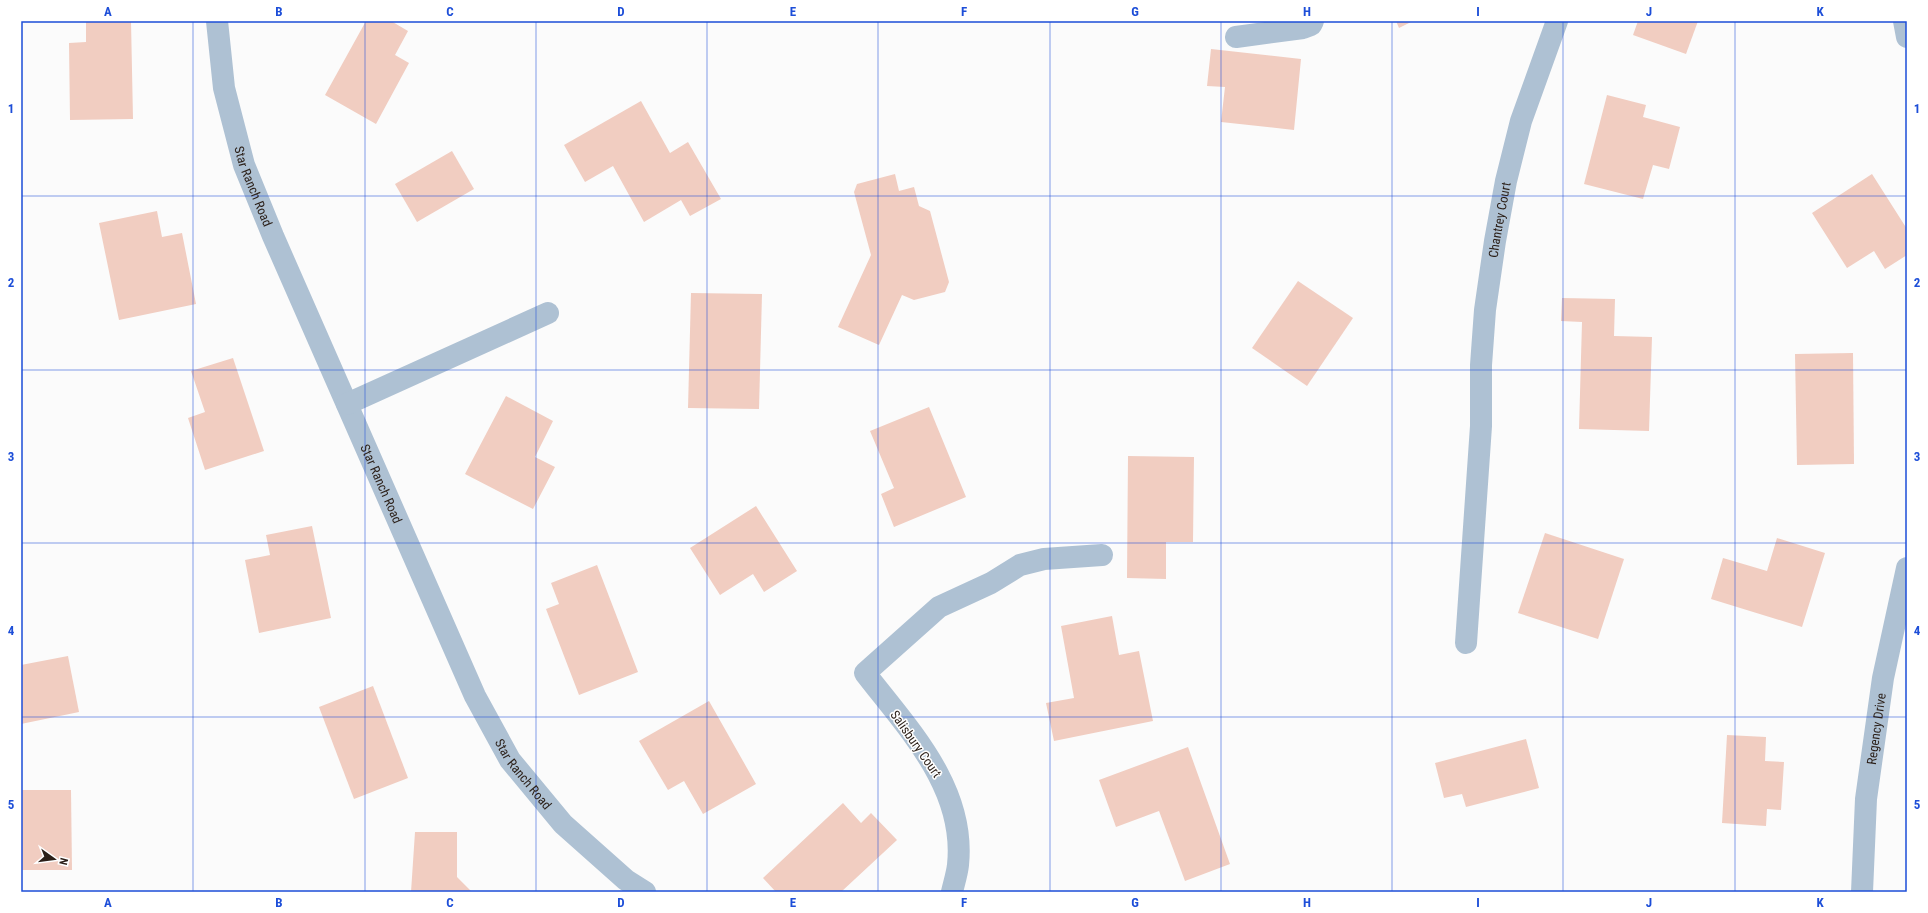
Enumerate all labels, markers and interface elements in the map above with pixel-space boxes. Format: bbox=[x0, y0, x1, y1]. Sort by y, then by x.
text: A bbox=[104, 4, 112, 19]
text: B bbox=[275, 4, 283, 19]
text: C bbox=[446, 4, 454, 19]
text: D bbox=[617, 4, 625, 19]
text: E bbox=[790, 4, 797, 19]
text: F bbox=[961, 4, 967, 19]
text: G bbox=[1131, 4, 1139, 19]
text: H bbox=[1303, 4, 1311, 19]
text: I bbox=[1476, 4, 1480, 19]
text: J bbox=[1646, 4, 1652, 19]
text: K bbox=[1816, 4, 1824, 19]
text: 1 bbox=[8, 101, 14, 116]
text: 1 bbox=[1914, 101, 1920, 116]
street label: Star Ranch Road bbox=[232, 144, 276, 228]
street label: Chantrey Court bbox=[1485, 181, 1513, 259]
text: 2 bbox=[8, 275, 15, 290]
text: 2 bbox=[1914, 275, 1921, 290]
street label: Star Ranch Road bbox=[358, 442, 406, 525]
text: 3 bbox=[8, 449, 14, 464]
text: 3 bbox=[1914, 449, 1920, 464]
text: 4 bbox=[8, 623, 15, 638]
text: 4 bbox=[1914, 623, 1921, 638]
street label: Regency Drive bbox=[1863, 692, 1888, 766]
street label: Salisbury Court bbox=[887, 708, 945, 781]
street label: Star Ranch Road bbox=[492, 736, 555, 812]
text: 5 bbox=[8, 797, 15, 812]
text: 5 bbox=[1914, 797, 1921, 812]
north arrow bbox=[34, 839, 74, 879]
text: N bbox=[56, 856, 70, 866]
text: A bbox=[104, 895, 112, 910]
text: B bbox=[275, 895, 283, 910]
text: C bbox=[446, 895, 454, 910]
text: D bbox=[617, 895, 625, 910]
text: E bbox=[790, 895, 797, 910]
text: F bbox=[961, 895, 967, 910]
text: G bbox=[1131, 895, 1139, 910]
text: H bbox=[1303, 895, 1311, 910]
text: I bbox=[1476, 895, 1480, 910]
text: J bbox=[1646, 895, 1652, 910]
text: K bbox=[1816, 895, 1824, 910]

